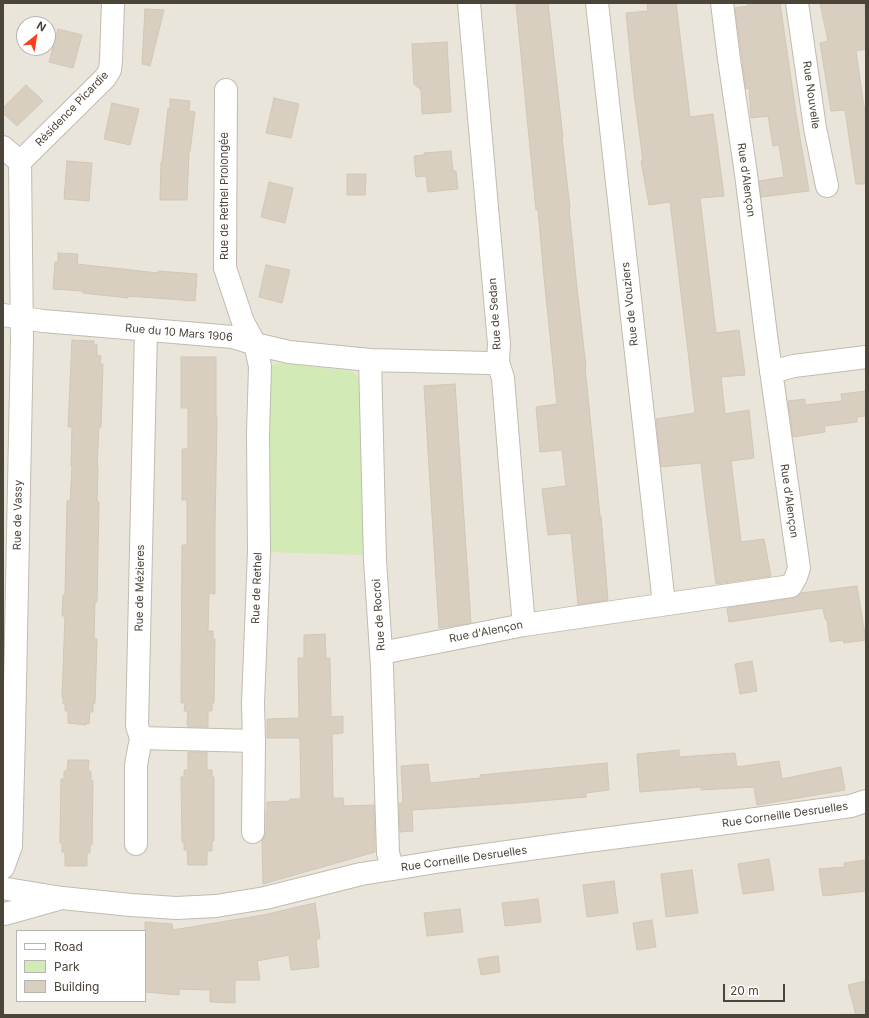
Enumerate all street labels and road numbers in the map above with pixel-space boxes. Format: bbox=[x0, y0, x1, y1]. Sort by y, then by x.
street label: Rue Nouvelle bbox=[800, 60, 822, 130]
street label: Résidence Picardie bbox=[33, 69, 111, 149]
street label: Rue de Rethel Prolongée bbox=[218, 132, 232, 260]
street label: Rue d'Alençon bbox=[734, 142, 758, 218]
street label: Rue de Vouziers bbox=[619, 261, 641, 347]
street label: Rue de Sedan bbox=[486, 278, 504, 350]
street label: Rue du 10 Mars 1906 bbox=[125, 322, 233, 344]
street label: Rue d'Alençon bbox=[777, 463, 801, 539]
street label: Rue de Vassy bbox=[11, 480, 25, 550]
street label: Rue de Mézieres bbox=[133, 544, 147, 632]
street label: Rue de Rethel bbox=[249, 552, 265, 624]
street label: Rue de Rocroi bbox=[370, 578, 388, 652]
street label: Rue d'Alençon bbox=[448, 618, 524, 646]
street label: Rue Corneille Desruelles bbox=[721, 800, 849, 830]
street label: Rue Corneille Desruelles bbox=[400, 844, 528, 874]

